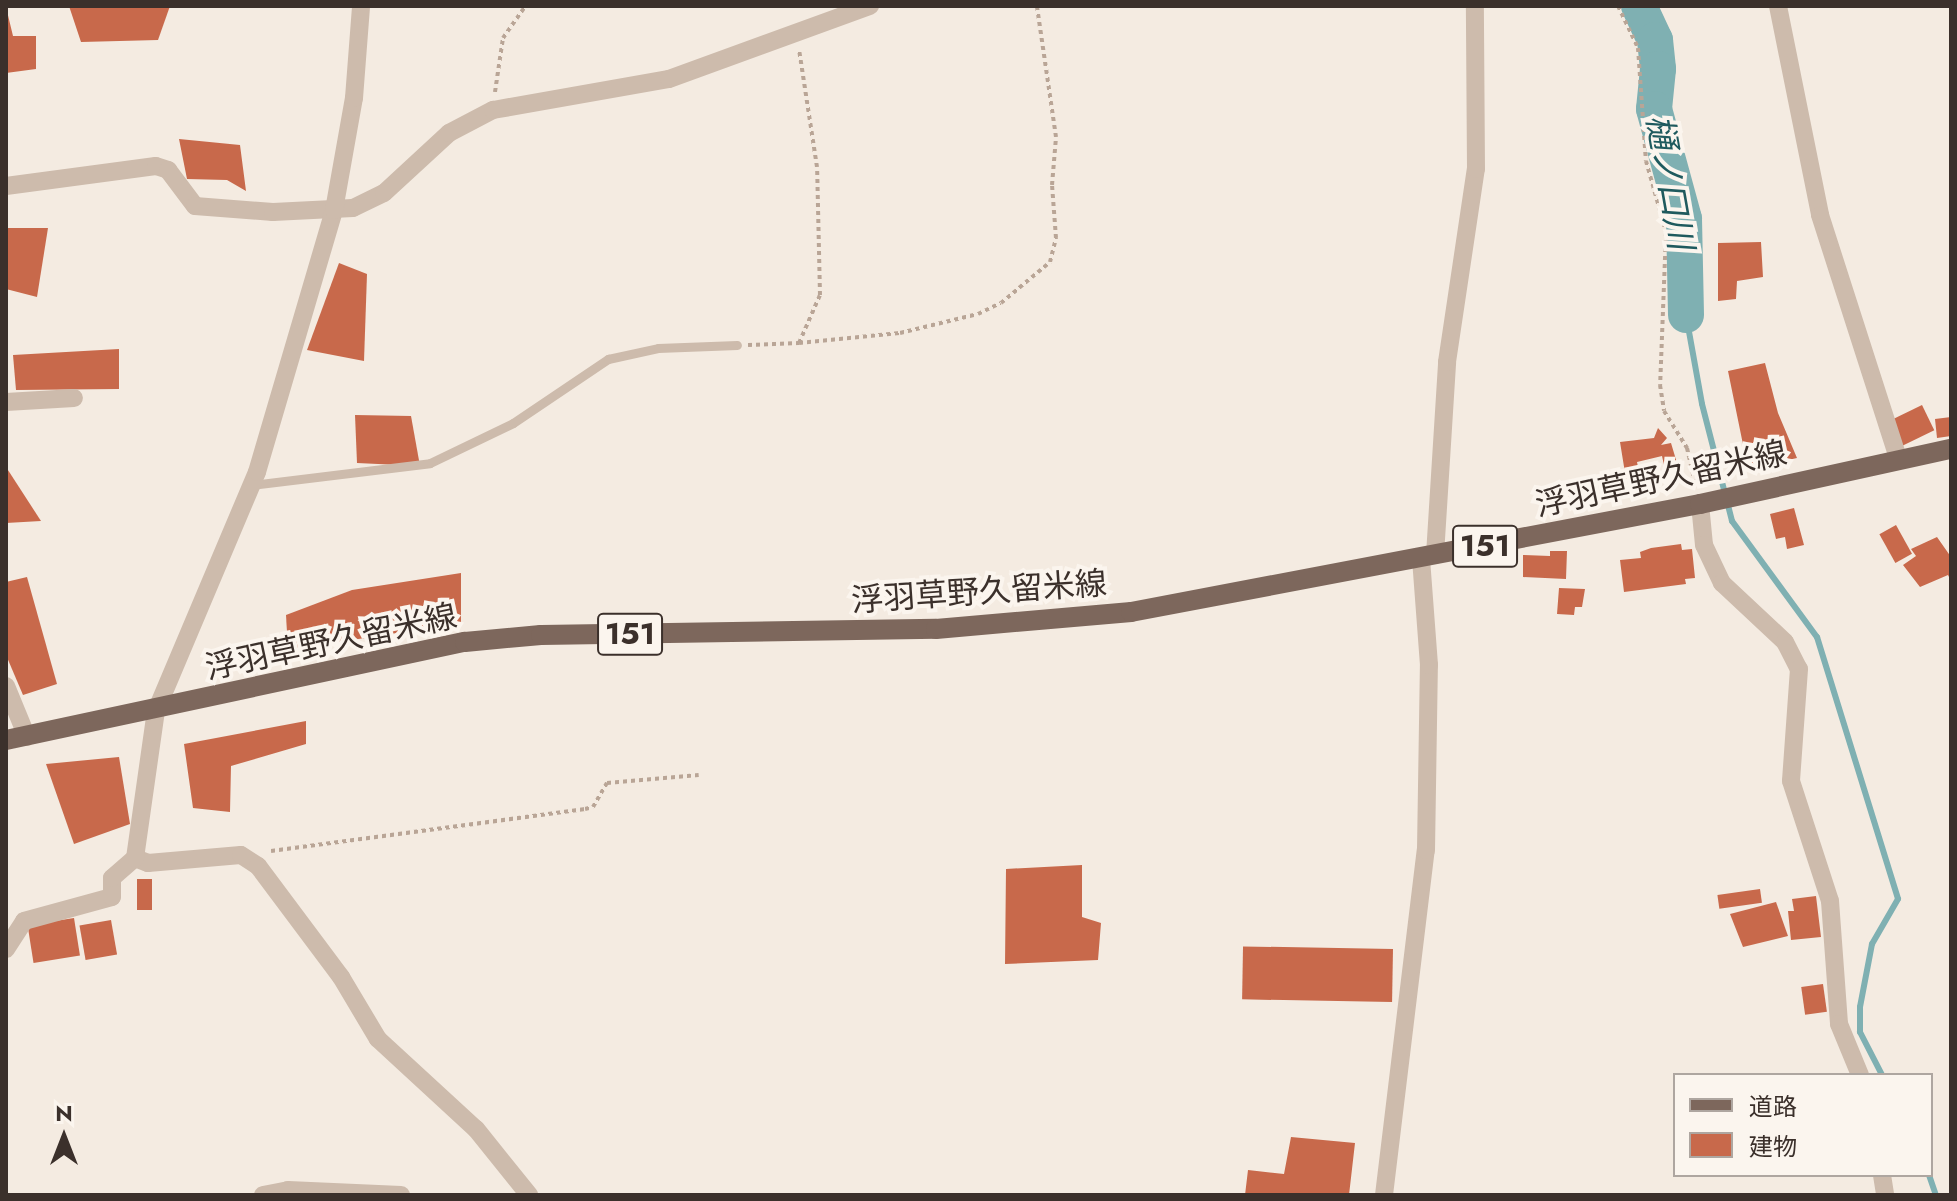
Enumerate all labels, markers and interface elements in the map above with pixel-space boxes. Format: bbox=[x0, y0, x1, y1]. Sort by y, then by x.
water label: 樋ノ口川 bbox=[1638, 111, 1702, 253]
street label: 浮羽草野久留米線 bbox=[1532, 434, 1790, 524]
road number: 151 bbox=[1451, 520, 1519, 572]
street label: 浮羽草野久留米線 bbox=[850, 564, 1108, 620]
street label: 浮羽草野久留米線 bbox=[202, 597, 460, 687]
road number: 151 bbox=[596, 608, 664, 660]
legend bbox=[1673, 1073, 1933, 1177]
text: 道路 bbox=[1749, 1089, 1797, 1124]
north arrow bbox=[24, 1097, 104, 1177]
text: N bbox=[55, 1097, 73, 1129]
text: 建物 bbox=[1749, 1129, 1797, 1164]

